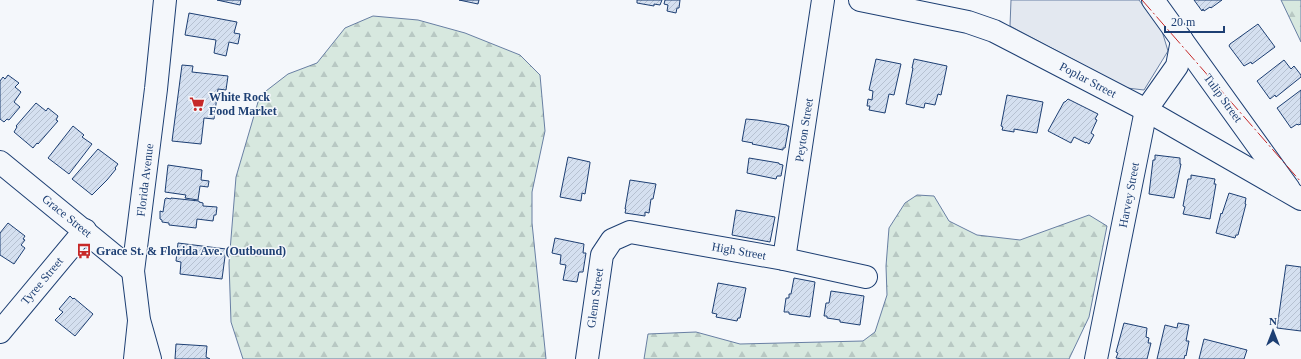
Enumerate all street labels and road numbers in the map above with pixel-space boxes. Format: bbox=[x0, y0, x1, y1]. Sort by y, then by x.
street label: Poplar Street bbox=[1057, 59, 1119, 101]
street label: Tulip Street bbox=[1201, 71, 1246, 126]
street label: Peyton Street bbox=[792, 96, 816, 163]
street label: Florida Avenue bbox=[134, 143, 156, 217]
street label: Harvey Street bbox=[1116, 160, 1142, 229]
street label: Grace Street bbox=[39, 192, 95, 241]
street label: High Street bbox=[711, 239, 768, 263]
street label: Tyree Street bbox=[18, 254, 66, 308]
street label: Glenn Street bbox=[584, 267, 606, 329]

